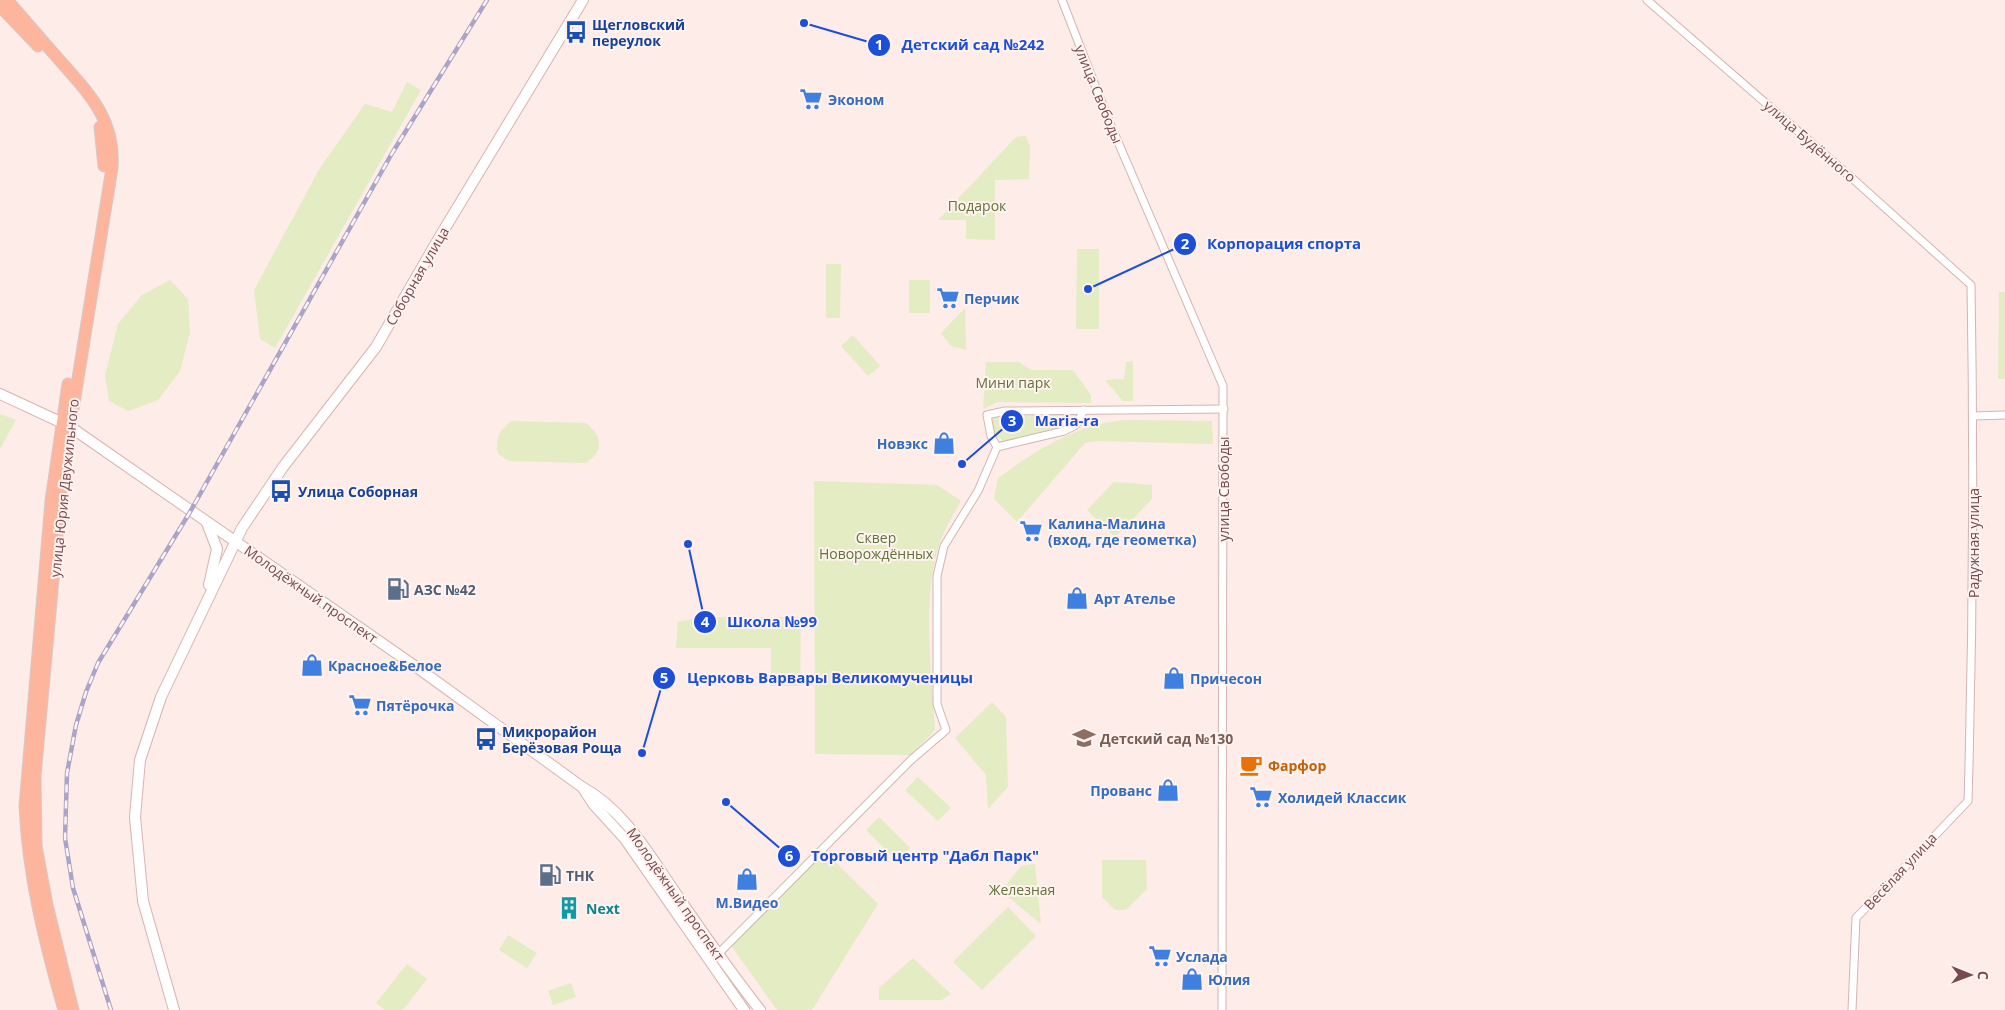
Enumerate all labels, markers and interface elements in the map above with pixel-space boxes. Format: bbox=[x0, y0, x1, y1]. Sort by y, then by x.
place label: Щегловский переулок bbox=[592, 15, 685, 50]
bus stop icon: Щегловский переулок bbox=[563, 19, 589, 45]
callout: Детский сад №242 bbox=[866, 30, 1054, 60]
text: 1 bbox=[875, 34, 883, 54]
text: Детский сад №242 bbox=[902, 34, 1045, 54]
street label: улица Свободы bbox=[1071, 42, 1127, 146]
supermarket icon: Эконом bbox=[798, 86, 824, 112]
place label: Эконом bbox=[828, 90, 884, 109]
street label: улица Будённого bbox=[1760, 96, 1860, 186]
park label: Подарок bbox=[948, 196, 1007, 215]
street label: Соборная улица bbox=[381, 223, 453, 329]
callout: Корпорация спорта bbox=[1172, 229, 1371, 259]
text: 2 bbox=[1181, 233, 1190, 253]
text: Корпорация спорта bbox=[1207, 233, 1361, 253]
supermarket icon: Перчик bbox=[935, 285, 961, 311]
place label: Перчик bbox=[964, 289, 1020, 308]
park label: Мини парк bbox=[975, 373, 1051, 392]
street label: улица Юрия Двужильного bbox=[45, 398, 83, 578]
callout: Maria-ra bbox=[1000, 406, 1109, 436]
text: 3 bbox=[1008, 410, 1016, 430]
text: Maria-ra bbox=[1035, 410, 1099, 430]
shop icon: Новэкс bbox=[931, 430, 957, 456]
place label: Новэкс bbox=[877, 434, 928, 453]
street label: улица Свободы bbox=[1214, 437, 1233, 541]
bus stop icon: Улица Соборная bbox=[268, 478, 294, 504]
place label: Улица Соборная bbox=[298, 482, 418, 501]
street label: Радужная улица bbox=[1964, 488, 1983, 598]
place label: Калина-Малина (вход, где геометка) bbox=[1048, 514, 1197, 549]
supermarket icon: Калина-Малина (вход, где геометка) bbox=[1018, 518, 1044, 544]
park label: Сквер Новорождённых bbox=[819, 528, 934, 563]
street label: Молодёжный проспект bbox=[241, 541, 382, 647]
fuel station icon: АЗС №42 bbox=[385, 576, 411, 602]
place label: АЗС №42 bbox=[414, 580, 476, 599]
shop icon: Арт Ателье bbox=[1064, 585, 1090, 611]
place label: Арт Ателье bbox=[1094, 589, 1175, 608]
callout: Школа №99 bbox=[692, 607, 827, 637]
text: 4 bbox=[701, 611, 710, 631]
text: Школа №99 bbox=[727, 611, 817, 631]
shop icon: Красное&Белое bbox=[299, 652, 325, 678]
place label: Красное&Белое bbox=[328, 656, 442, 675]
callout: Церковь Варвары Великомученицы bbox=[652, 663, 983, 693]
shop icon: Причесон bbox=[1161, 665, 1187, 691]
text: 5 bbox=[660, 667, 668, 687]
text: Церковь Варвары Великомученицы bbox=[687, 667, 973, 687]
place label: Причесон bbox=[1190, 669, 1262, 688]
supermarket icon: Пятёрочка bbox=[347, 692, 373, 718]
place label: Пятёрочка bbox=[376, 696, 455, 715]
place label: Микрорайон Берёзовая Роща bbox=[502, 722, 622, 757]
school or university icon: Детский сад №130 bbox=[1071, 725, 1097, 751]
bus stop icon: Микрорайон Берёзовая Роща bbox=[473, 726, 499, 752]
place label: Детский сад №130 bbox=[1100, 729, 1233, 748]
cafe icon: Фарфор bbox=[1238, 752, 1264, 778]
place label: Фарфор bbox=[1268, 756, 1326, 775]
shop icon: Прованс bbox=[1155, 777, 1181, 803]
place label: Прованс bbox=[1090, 781, 1152, 800]
supermarket icon: Холидей Классик bbox=[1248, 784, 1274, 810]
place label: Холидей Классик bbox=[1278, 788, 1407, 807]
street label: Молодёжный проспект bbox=[623, 824, 729, 965]
street label: Весёлая улица bbox=[1859, 828, 1941, 914]
callout: Торговый центр "Дабл Парк" bbox=[776, 841, 1049, 871]
text: 6 bbox=[785, 845, 794, 865]
text: Торговый центр "Дабл Парк" bbox=[811, 845, 1039, 865]
fuel station icon: ТНК bbox=[537, 862, 563, 888]
place label: ТНК bbox=[566, 866, 595, 885]
shop icon: М.Видео bbox=[734, 866, 760, 892]
park label: Железная bbox=[989, 880, 1055, 899]
place label: М.Видео bbox=[716, 893, 779, 912]
building icon: Next bbox=[556, 895, 582, 921]
place label: Next bbox=[586, 899, 620, 918]
supermarket icon: Услада bbox=[1147, 943, 1173, 969]
place label: Услада bbox=[1176, 947, 1228, 966]
north arrow bbox=[1945, 950, 1995, 1000]
shop icon: Юлия bbox=[1179, 966, 1205, 992]
place label: Юлия bbox=[1208, 970, 1250, 989]
text: С bbox=[1974, 971, 1993, 980]

